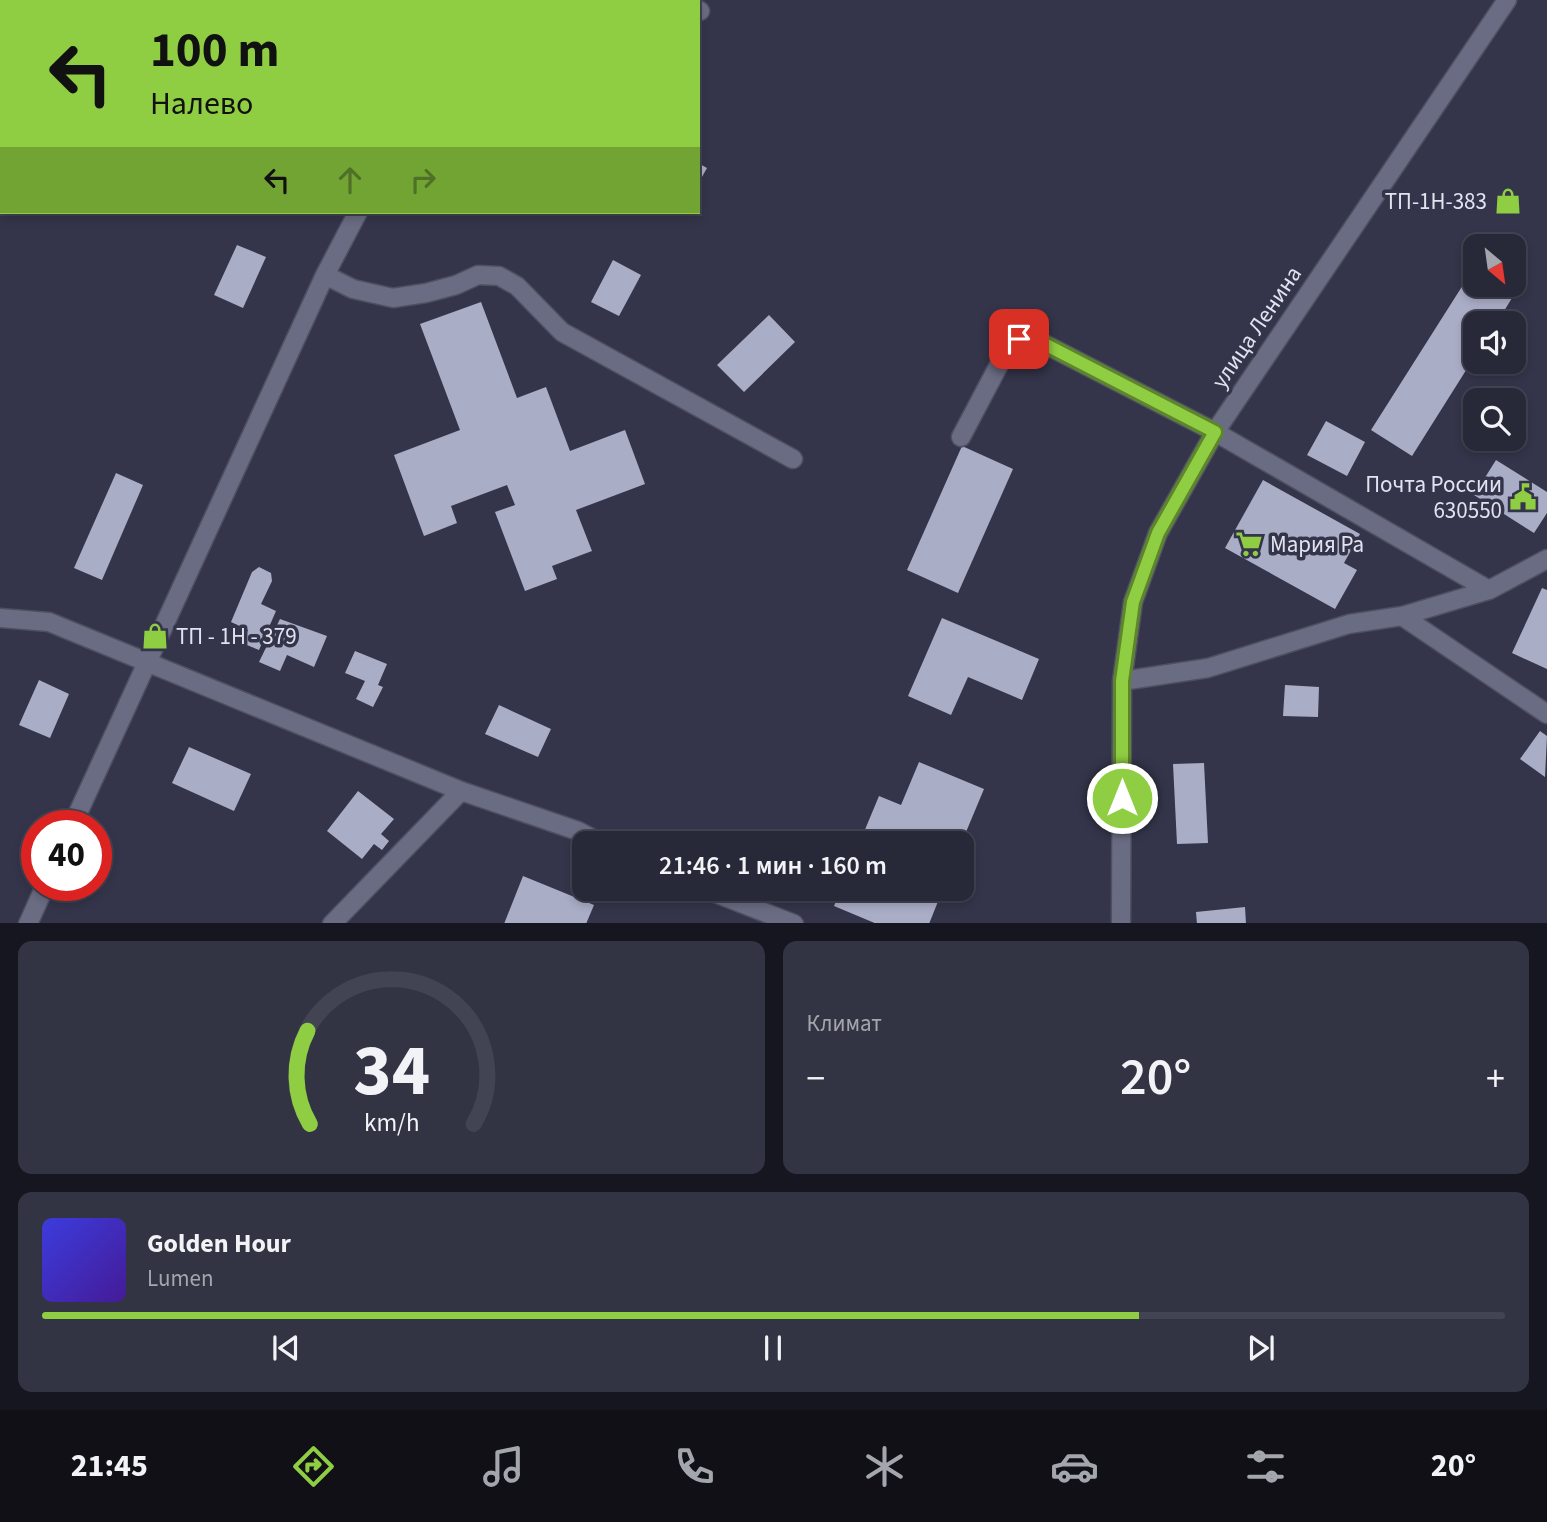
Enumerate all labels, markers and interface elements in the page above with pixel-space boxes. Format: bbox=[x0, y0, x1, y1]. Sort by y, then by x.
text: 100 m bbox=[150, 16, 279, 86]
icon: left bbox=[35, 28, 126, 119]
text: Налево bbox=[150, 81, 253, 127]
icon: left bbox=[258, 161, 296, 199]
icon: ahead bbox=[331, 161, 369, 199]
icon: right bbox=[404, 161, 442, 199]
place label: ТП-1Н-383 bbox=[1385, 185, 1487, 218]
shop icon: ТП-1Н-383 bbox=[1493, 186, 1523, 216]
north arrow bbox=[1463, 234, 1526, 298]
map controls bbox=[1463, 234, 1526, 451]
street label: улица Ленина bbox=[1203, 260, 1310, 395]
pin bbox=[989, 309, 1049, 369]
button: sound bbox=[1463, 311, 1526, 374]
icon: arrive bbox=[1000, 320, 1038, 358]
button: search bbox=[1463, 388, 1526, 451]
place label: Почта России 630550 bbox=[1365, 468, 1502, 527]
public building icon: Почта России 630550 bbox=[1508, 482, 1538, 512]
place label: Мария Ра bbox=[1270, 528, 1364, 561]
supermarket icon: Мария Ра bbox=[1234, 529, 1264, 559]
place label: ТП - 1Н - 379 bbox=[176, 620, 297, 653]
shop icon: ТП - 1Н - 379 bbox=[140, 621, 170, 651]
position arrow bbox=[1085, 761, 1159, 835]
speed limit sign: 40 bbox=[21, 810, 112, 901]
text: 21:46 · 1 мин · 160 m bbox=[659, 847, 887, 884]
text: Климат bbox=[807, 1007, 882, 1040]
text: 34 bbox=[353, 1019, 430, 1123]
text: 20° bbox=[1120, 1041, 1191, 1115]
text: − bbox=[807, 1052, 825, 1106]
text: + bbox=[1486, 1052, 1505, 1106]
text: km/h bbox=[364, 1104, 419, 1140]
text: Golden Hour bbox=[147, 1225, 291, 1262]
text: Lumen bbox=[147, 1262, 214, 1295]
icon: previous bbox=[267, 1329, 305, 1367]
icon: pause bbox=[754, 1329, 792, 1367]
icon: next bbox=[1242, 1329, 1280, 1367]
icon: directions bbox=[289, 1442, 338, 1491]
icon: music bbox=[479, 1442, 528, 1491]
icon: phone bbox=[670, 1442, 719, 1491]
icon: climate bbox=[860, 1442, 909, 1491]
icon: car bbox=[1050, 1442, 1099, 1491]
icon: filters bbox=[1241, 1442, 1290, 1491]
text: 21:45 bbox=[71, 1443, 148, 1489]
text: 20° bbox=[1431, 1443, 1476, 1489]

